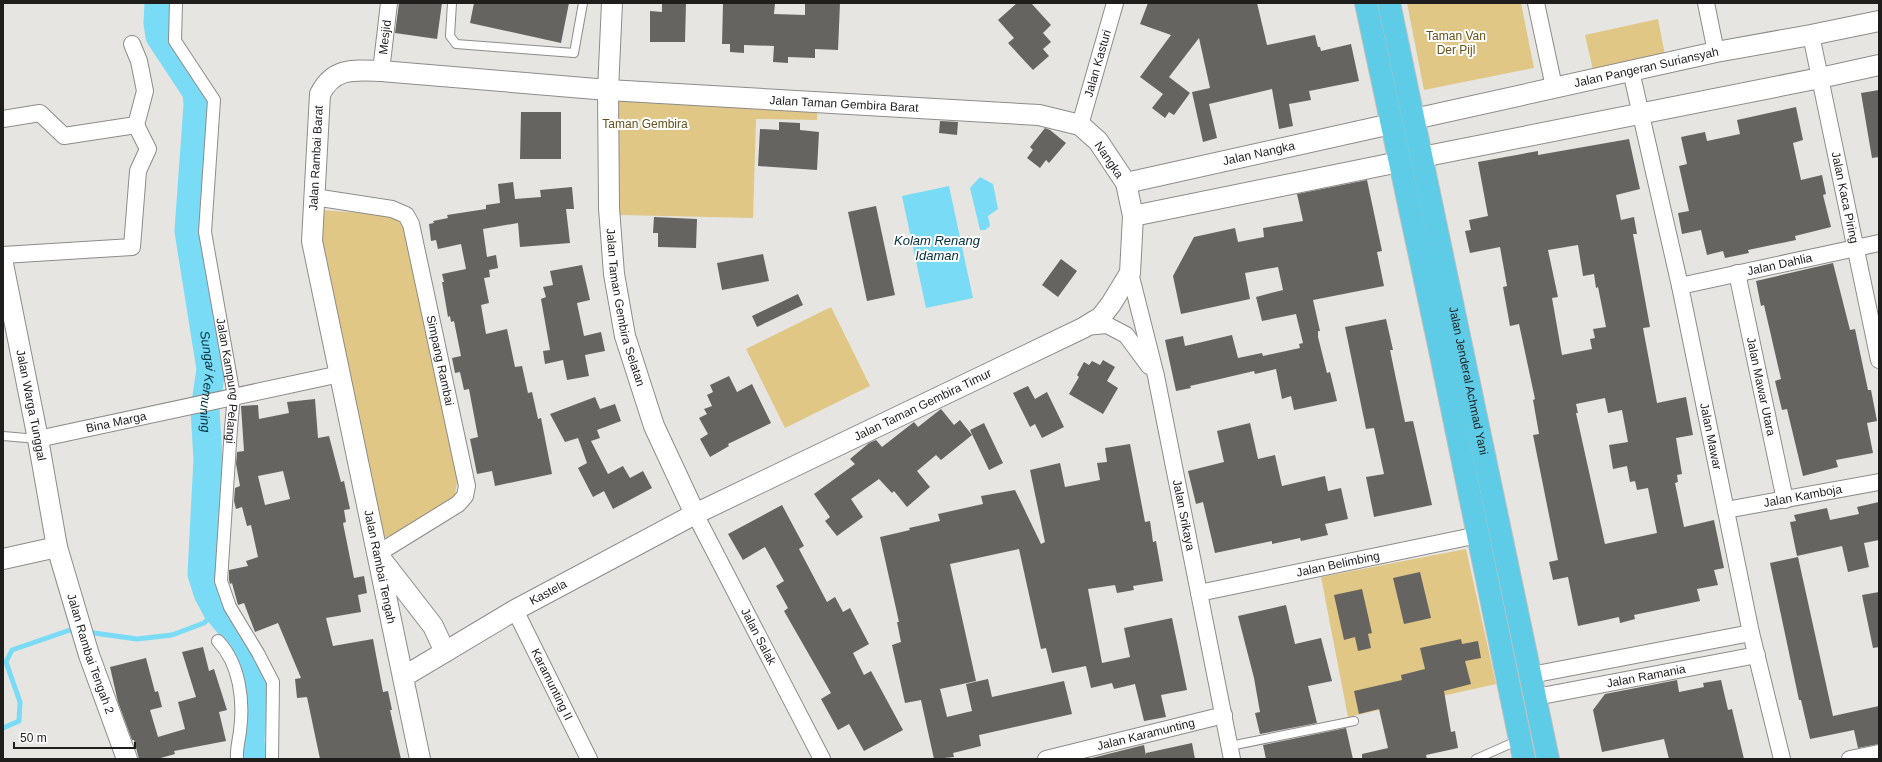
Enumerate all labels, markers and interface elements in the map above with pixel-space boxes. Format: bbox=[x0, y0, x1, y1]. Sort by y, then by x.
street label: Mesjid bbox=[376, 19, 394, 55]
street label: Jalan Kasturi bbox=[1081, 28, 1114, 99]
park label: Taman Van Der Pijl bbox=[1426, 29, 1486, 57]
street label: Jalan Pangeran Suriansyah bbox=[1573, 45, 1720, 90]
street label: Jalan Taman Gembira Barat bbox=[769, 93, 920, 115]
street label: Jalan Rambai Barat bbox=[306, 104, 326, 211]
park label: Taman Gembira bbox=[602, 117, 688, 131]
street label: Nangka bbox=[1092, 139, 1127, 181]
street label: Jalan Nangka bbox=[1221, 139, 1296, 168]
street label: Jalan Kaca Piring bbox=[1829, 150, 1861, 245]
street label: Jalan Taman Gembira Selatan bbox=[604, 228, 648, 388]
water label: Kolam Renang Idaman bbox=[894, 233, 981, 263]
street label: Jalan Dahlia bbox=[1746, 251, 1814, 278]
street label: Jalan Jenderal Achmad Yani bbox=[1446, 305, 1491, 456]
street label: Simpang Rambai bbox=[424, 314, 457, 407]
street label: Jalan Kampung Pelangi bbox=[213, 317, 241, 444]
water label: Sungai Kemuning bbox=[197, 330, 218, 434]
street label: Jalan Mawar Utara bbox=[1744, 336, 1778, 438]
street label: Jalan Warga Tunggal bbox=[13, 348, 49, 462]
street label: Jalan Taman Gembira Timur bbox=[852, 366, 994, 444]
street label: Jalan Mawar bbox=[1697, 402, 1724, 471]
street label: Bina Marga bbox=[85, 409, 148, 435]
street label: Jalan Srikaya bbox=[1170, 478, 1198, 552]
street label: Jalan Kamboja bbox=[1762, 482, 1843, 510]
street label: Jalan Rambai Tengah bbox=[361, 508, 399, 625]
street label: Jalan Belimbing bbox=[1295, 549, 1381, 580]
street label: Kastela bbox=[527, 577, 569, 608]
street label: Jalan Rambai Tengah 2 bbox=[64, 592, 117, 716]
street label: Jalan Salak bbox=[738, 606, 779, 668]
street label: Karamunting II bbox=[528, 646, 576, 722]
street label: Jalan Ramania bbox=[1605, 662, 1687, 690]
street label: Jalan Karamunting bbox=[1096, 715, 1196, 753]
scale bar bbox=[14, 724, 135, 750]
text: 50 m bbox=[20, 731, 47, 745]

